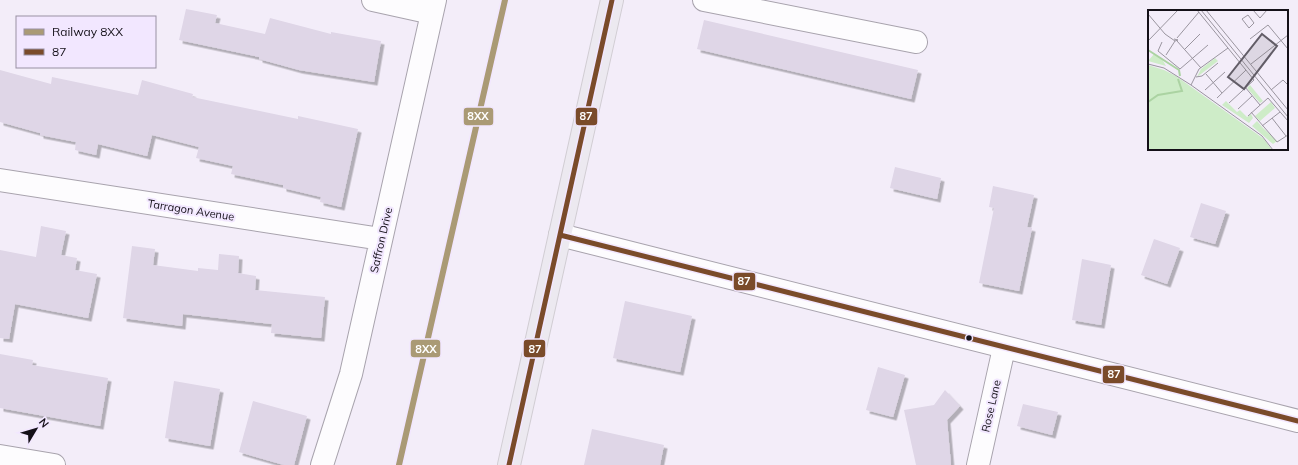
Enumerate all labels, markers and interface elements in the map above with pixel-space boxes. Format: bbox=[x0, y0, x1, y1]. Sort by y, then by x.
inset map bbox=[1148, 10, 1288, 150]
legend bbox=[16, 16, 156, 68]
text: Railway 8XX bbox=[52, 24, 123, 39]
text: 87 bbox=[52, 44, 66, 59]
line badge: 8XX bbox=[463, 107, 494, 126]
line badge: 87 bbox=[575, 107, 598, 126]
text: 8XX bbox=[467, 109, 489, 123]
text: 87 bbox=[579, 109, 593, 123]
street label: Tarragon Avenue bbox=[147, 196, 235, 224]
street label: Saffron Drive bbox=[367, 206, 395, 274]
line badge: 87 bbox=[733, 272, 756, 291]
text: 87 bbox=[737, 274, 751, 288]
unlabelled marker bbox=[964, 333, 974, 343]
line badge: 8XX bbox=[410, 339, 441, 358]
line badge: 87 bbox=[523, 339, 546, 358]
text: 8XX bbox=[415, 342, 437, 356]
text: 87 bbox=[528, 342, 542, 356]
line badge: 87 bbox=[1102, 365, 1125, 384]
text: 87 bbox=[1107, 367, 1121, 381]
street label: Rose Lane bbox=[978, 379, 1004, 433]
north arrow bbox=[16, 409, 56, 449]
text: N bbox=[36, 415, 52, 430]

